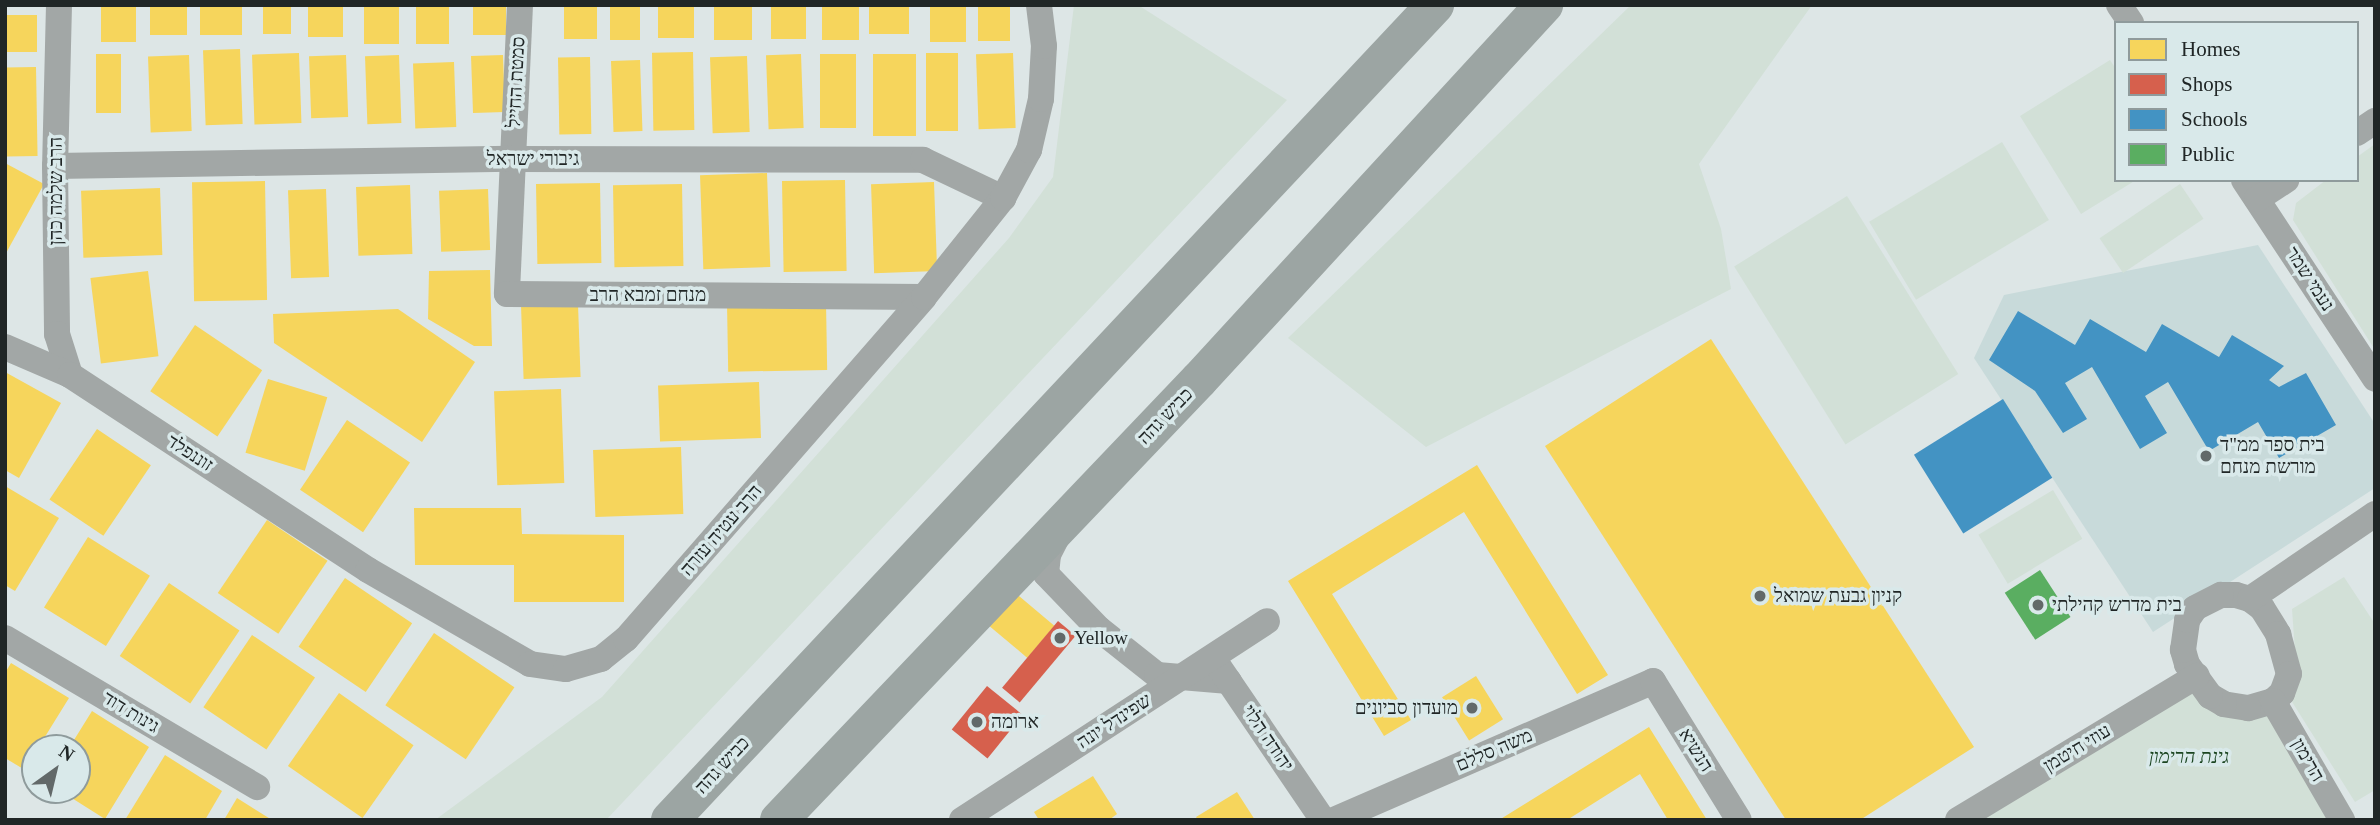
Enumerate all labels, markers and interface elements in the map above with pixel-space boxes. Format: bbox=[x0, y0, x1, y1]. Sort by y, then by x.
legend bbox=[2114, 21, 2359, 182]
street label: סמטת החייל bbox=[502, 36, 530, 128]
text: Homes bbox=[2181, 37, 2241, 61]
text: Shops bbox=[2181, 72, 2232, 96]
text: Schools bbox=[2181, 107, 2248, 131]
street label: הרב שלמה כהן bbox=[45, 137, 67, 245]
text: Public bbox=[2181, 142, 2235, 166]
street label: גיבורי ישראל bbox=[487, 148, 579, 170]
street label: נעמי שמר bbox=[2281, 243, 2339, 315]
street label: מנחם זמבא הרב bbox=[590, 284, 706, 306]
street label: כביש גהה bbox=[1133, 383, 1197, 449]
street label: זוננפלד bbox=[163, 430, 217, 476]
place label: בית ספר ממ"ד מורשת מנחם bbox=[2220, 434, 2325, 478]
marker: בית ספר ממ"ד מורשת מנחם bbox=[2198, 448, 2214, 464]
street label: הרב עטיה עזרה bbox=[675, 480, 767, 580]
place label: קניון גבעת שמואל bbox=[1774, 585, 1902, 607]
marker: קניון גבעת שמואל bbox=[1752, 588, 1768, 604]
place label: בית מדרש קהילתי bbox=[2052, 594, 2182, 616]
marker: בית מדרש קהילתי bbox=[2030, 597, 2046, 613]
place label: Yellow bbox=[1074, 627, 1128, 649]
marker: Yellow bbox=[1052, 630, 1068, 646]
street label: גינות דוד bbox=[99, 686, 163, 738]
street label: שפינדל יונה bbox=[1072, 688, 1156, 754]
place label: מועדון סביונים bbox=[1355, 697, 1458, 719]
street label: יהודה הלוי bbox=[1238, 700, 1298, 776]
marker: מועדון סביונים bbox=[1464, 700, 1480, 716]
place label: ארומה bbox=[991, 711, 1039, 733]
marker: ארומה bbox=[969, 714, 985, 730]
street label: עוזי חיטמן bbox=[2039, 719, 2115, 777]
street label: משה סללם bbox=[1452, 724, 1536, 776]
street label: הנשיא bbox=[1674, 724, 1718, 776]
street label: כביש גהה bbox=[690, 732, 754, 798]
north arrow bbox=[21, 734, 91, 804]
street label: הרימון bbox=[2287, 734, 2329, 786]
text: N bbox=[55, 740, 78, 765]
park label: גינת הרימון bbox=[2149, 746, 2229, 768]

